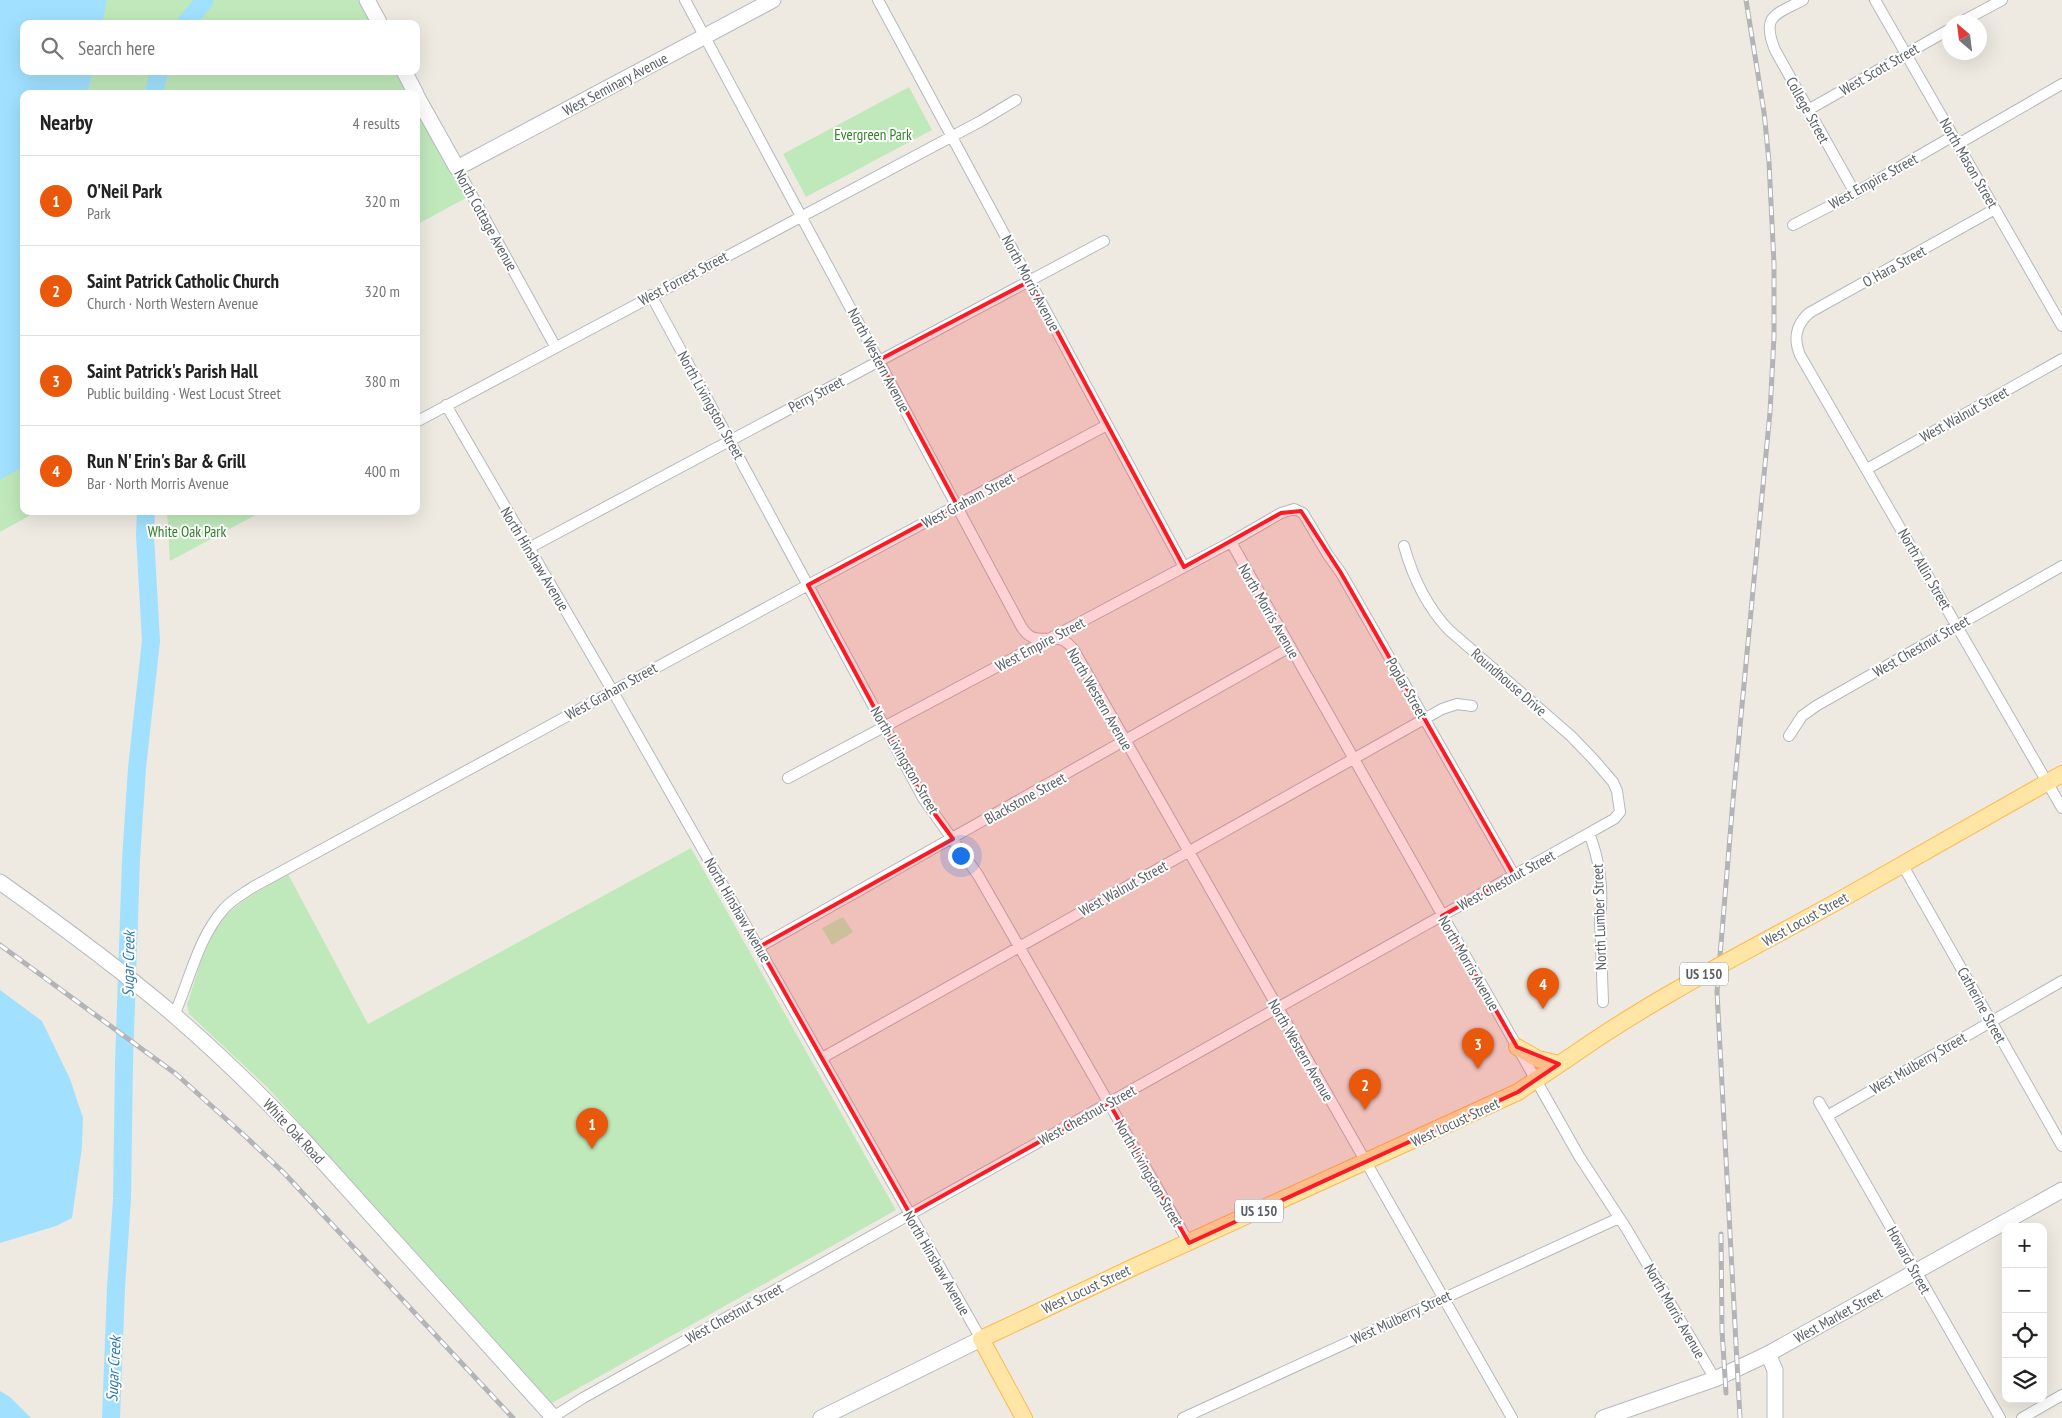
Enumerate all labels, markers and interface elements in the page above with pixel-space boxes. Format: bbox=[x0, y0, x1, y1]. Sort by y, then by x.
north arrow bbox=[1942, 15, 1987, 60]
search box bbox=[20, 20, 420, 75]
icon: search bbox=[38, 34, 66, 62]
text: Search here bbox=[78, 36, 155, 60]
street label: West Scott Street bbox=[1836, 39, 1922, 99]
street label: West Seminary Avenue bbox=[559, 48, 671, 120]
street label: College Street bbox=[1782, 74, 1834, 146]
text: Nearby bbox=[40, 109, 93, 136]
text: 4 results bbox=[353, 113, 400, 133]
street label: North Mason Street bbox=[1936, 115, 2002, 211]
park label: Evergreen Park bbox=[834, 125, 912, 144]
street label: West Empire Street bbox=[1825, 149, 1921, 213]
street label: North Cottage Avenue bbox=[450, 166, 522, 274]
text: O'Neil Park bbox=[87, 179, 162, 203]
text: 1 bbox=[52, 191, 60, 211]
text: 320 m bbox=[365, 191, 400, 211]
text: Park bbox=[87, 203, 111, 223]
street label: North Morris Avenue bbox=[998, 232, 1064, 334]
street label: O Hara Street bbox=[1859, 241, 1929, 291]
street label: West Forrest Street bbox=[635, 246, 731, 310]
text: Saint Patrick Catholic Church bbox=[87, 269, 279, 293]
text: 2 bbox=[52, 281, 60, 301]
text: 320 m bbox=[365, 281, 400, 301]
text: Church · North Western Avenue bbox=[87, 293, 258, 313]
street label: North Western Avenue bbox=[844, 305, 914, 415]
street label: North Livingston Street bbox=[673, 348, 749, 462]
text: Saint Patrick's Parish Hall bbox=[87, 359, 258, 383]
text: 3 bbox=[52, 371, 60, 391]
text: 380 m bbox=[365, 371, 400, 391]
street label: Perry Street bbox=[785, 371, 847, 417]
street label: West Walnut Street bbox=[1916, 382, 2012, 446]
text: Public building · West Locust Street bbox=[87, 383, 281, 403]
text: Run N' Erin's Bar & Grill bbox=[87, 449, 246, 473]
text: 4 bbox=[52, 461, 60, 481]
text: 400 m bbox=[365, 461, 400, 481]
street label: West Graham Street bbox=[918, 468, 1018, 532]
text: Bar · North Morris Avenue bbox=[87, 473, 229, 493]
street label: North Hinshaw Avenue bbox=[497, 504, 573, 614]
park label: White Oak Park bbox=[148, 522, 226, 541]
street label: North Allin Street bbox=[1894, 525, 1956, 613]
street label: North Morris Avenue bbox=[1234, 560, 1304, 662]
street label: West Chestnut Street bbox=[1869, 611, 1973, 681]
street label: West Empire Street bbox=[992, 612, 1088, 676]
street label: North Western Avenue bbox=[1063, 644, 1137, 754]
street label: Roundhouse Drive bbox=[1467, 644, 1551, 720]
street label: Poplar Street bbox=[1382, 654, 1432, 722]
street label: West Graham Street bbox=[562, 658, 660, 724]
street label: North Livingston Street bbox=[867, 703, 943, 817]
street label: Blackstone Street bbox=[981, 768, 1069, 828]
your location bbox=[948, 843, 974, 869]
street label: West Chestnut Street bbox=[1454, 845, 1558, 915]
street label: North Hinshaw Avenue bbox=[700, 854, 776, 966]
street label: West Walnut Street bbox=[1075, 856, 1171, 920]
street label: North Lumber Street bbox=[1588, 864, 1610, 970]
street label: West Locust Street bbox=[1759, 888, 1851, 950]
street label: North Morris Avenue bbox=[1434, 912, 1504, 1014]
water label: Sugar Creek bbox=[117, 929, 139, 997]
road number: US 150 bbox=[1680, 962, 1728, 986]
street label: Catherine Street bbox=[1953, 964, 2011, 1046]
pin: 4 bbox=[1527, 968, 1559, 1009]
street label: North Western Avenue bbox=[1264, 995, 1338, 1105]
pin: 3 bbox=[1462, 1028, 1494, 1069]
street label: West Mulberry Street bbox=[1866, 1028, 1970, 1098]
pin: 2 bbox=[1349, 1069, 1381, 1110]
street label: West Chestnut Street bbox=[1035, 1080, 1139, 1150]
street label: West Locust Street bbox=[1408, 1093, 1502, 1151]
street label: White Oak Road bbox=[259, 1095, 329, 1167]
pin: 1 bbox=[576, 1108, 608, 1149]
street label: North Livingston Street bbox=[1111, 1116, 1187, 1230]
road number: US 150 bbox=[1235, 1200, 1283, 1222]
street label: North Hinshaw Avenue bbox=[899, 1207, 975, 1319]
street label: Howard Street bbox=[1883, 1223, 1935, 1297]
map controls bbox=[2002, 1223, 2047, 1403]
button: + bbox=[2002, 1223, 2047, 1268]
street label: West Locust Street bbox=[1039, 1260, 1133, 1318]
street label: North Morris Avenue bbox=[1640, 1260, 1710, 1362]
button: − bbox=[2002, 1268, 2047, 1313]
street label: West Chestnut Street bbox=[682, 1278, 786, 1348]
street label: West Market Street bbox=[1791, 1283, 1885, 1347]
street label: West Mulberry Street bbox=[1348, 1286, 1454, 1348]
button: locate bbox=[2002, 1313, 2047, 1358]
water label: Sugar Creek bbox=[101, 1334, 125, 1402]
button: layers bbox=[2002, 1358, 2047, 1403]

